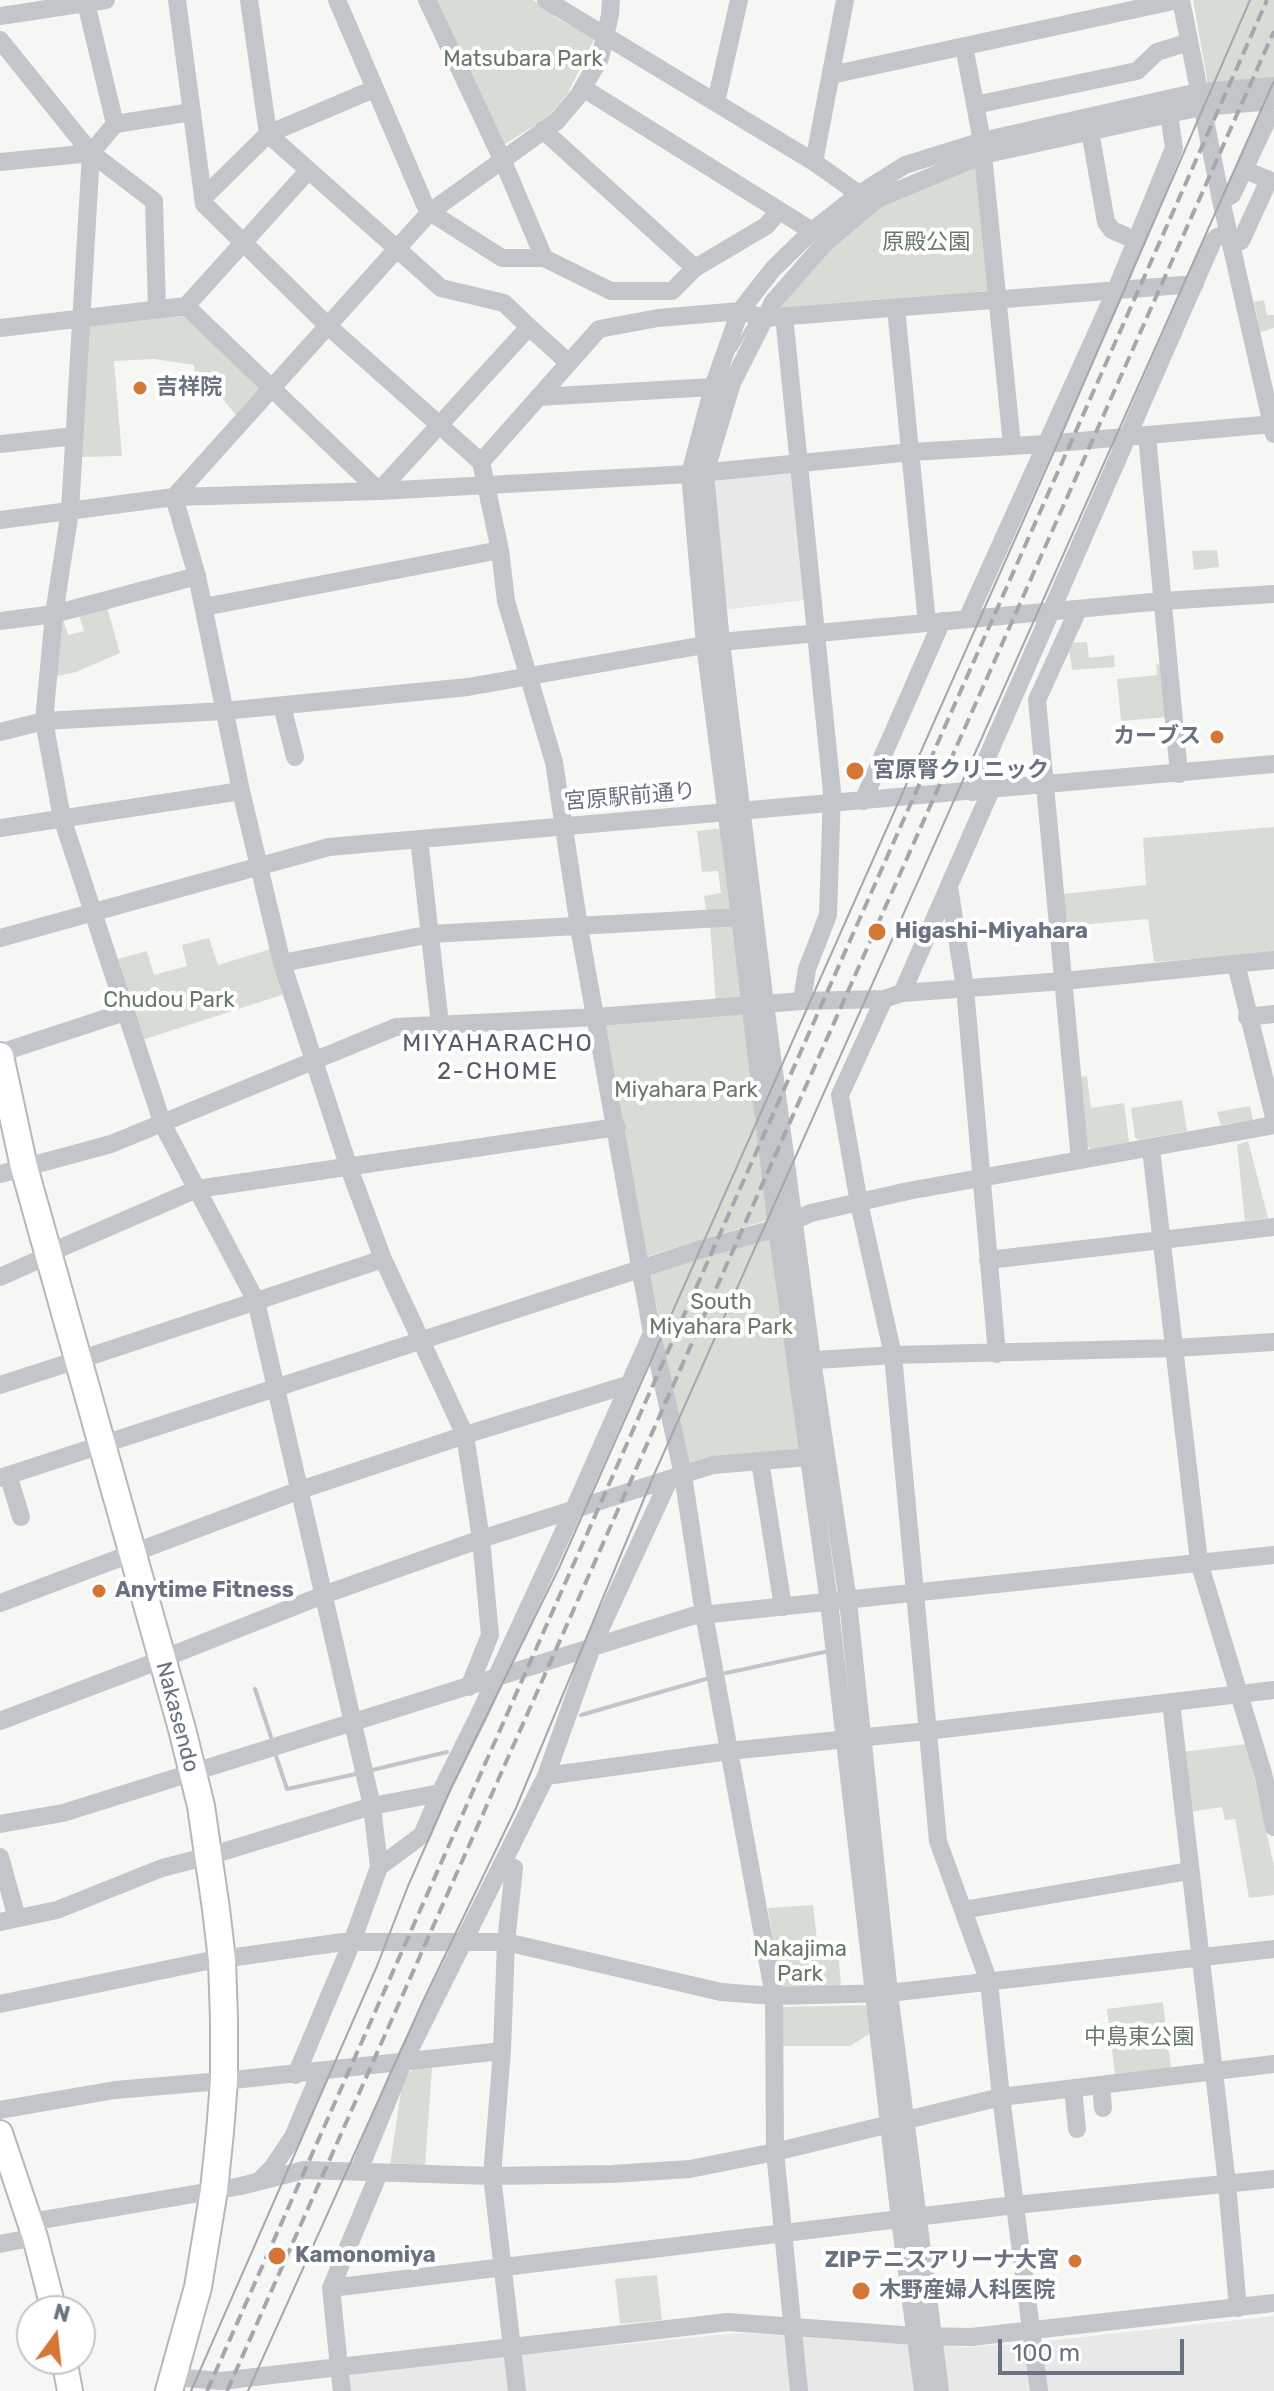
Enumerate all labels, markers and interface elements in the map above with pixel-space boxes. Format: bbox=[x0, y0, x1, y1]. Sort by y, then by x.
park label: Matsubara Park bbox=[443, 47, 603, 73]
park label: 原殿公園 bbox=[882, 230, 970, 256]
place label: 吉祥院 bbox=[156, 375, 222, 401]
marker: 吉祥院 bbox=[131, 379, 149, 397]
place label: カーブス bbox=[1113, 724, 1201, 750]
marker: カーブス bbox=[1208, 728, 1226, 746]
place label: 宮原腎クリニック bbox=[873, 758, 1049, 784]
marker: 宮原腎クリニック bbox=[844, 760, 866, 782]
street label: 宮原駅前通り bbox=[563, 778, 697, 816]
place label: Higashi-Miyahara bbox=[895, 919, 1088, 945]
marker: Higashi-Miyahara bbox=[866, 921, 888, 943]
park label: Chudou Park bbox=[103, 988, 235, 1014]
district label: MIYAHARACHO 2-CHOME bbox=[402, 1030, 594, 1086]
park label: Miyahara Park bbox=[614, 1078, 758, 1104]
park label: South Miyahara Park bbox=[649, 1290, 793, 1342]
place label: Anytime Fitness bbox=[115, 1578, 294, 1604]
marker: Anytime Fitness bbox=[90, 1582, 108, 1600]
street label: Nakasendo bbox=[150, 1659, 204, 1775]
park label: Nakajima Park bbox=[753, 1937, 847, 1988]
park label: 中島東公園 bbox=[1084, 2025, 1194, 2051]
place label: Kamonomiya bbox=[295, 2243, 436, 2269]
marker: Kamonomiya bbox=[266, 2245, 288, 2267]
place label: ZIPテニスアリーナ大宮 bbox=[825, 2248, 1059, 2274]
marker: ZIPテニスアリーナ大宮 bbox=[1066, 2252, 1084, 2270]
place label: 木野産婦人科医院 bbox=[879, 2278, 1055, 2304]
marker: 木野産婦人科医院 bbox=[850, 2280, 872, 2302]
north arrow bbox=[16, 2295, 96, 2375]
text: N bbox=[51, 2298, 73, 2328]
scale bar bbox=[1002, 2323, 1188, 2373]
text: 100 m bbox=[1012, 2339, 1080, 2367]

